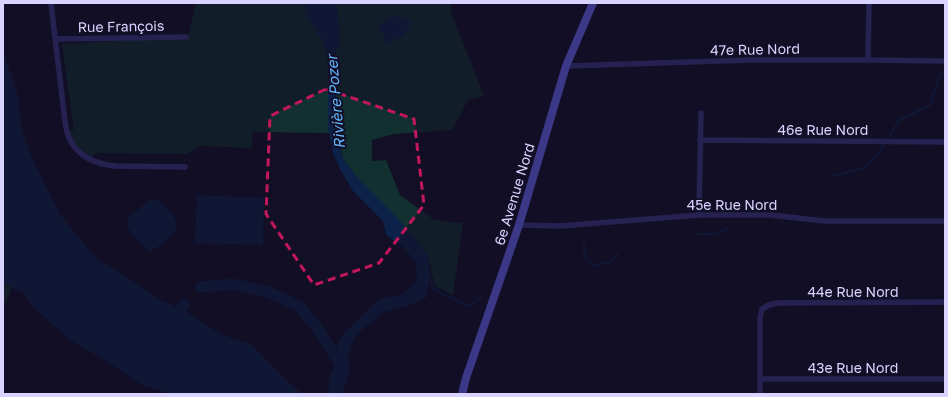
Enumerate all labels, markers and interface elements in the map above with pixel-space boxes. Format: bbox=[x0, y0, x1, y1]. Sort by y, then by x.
street label: Rue François bbox=[78, 17, 164, 35]
street label: 47e Rue Nord bbox=[710, 40, 800, 58]
water label: Rivière Pozer bbox=[322, 52, 348, 150]
street label: 46e Rue Nord bbox=[778, 121, 868, 138]
street label: 6e Avenue Nord bbox=[490, 141, 538, 247]
street label: 45e Rue Nord bbox=[687, 196, 777, 213]
street label: 44e Rue Nord bbox=[808, 283, 899, 300]
street label: 43e Rue Nord bbox=[808, 359, 898, 376]

